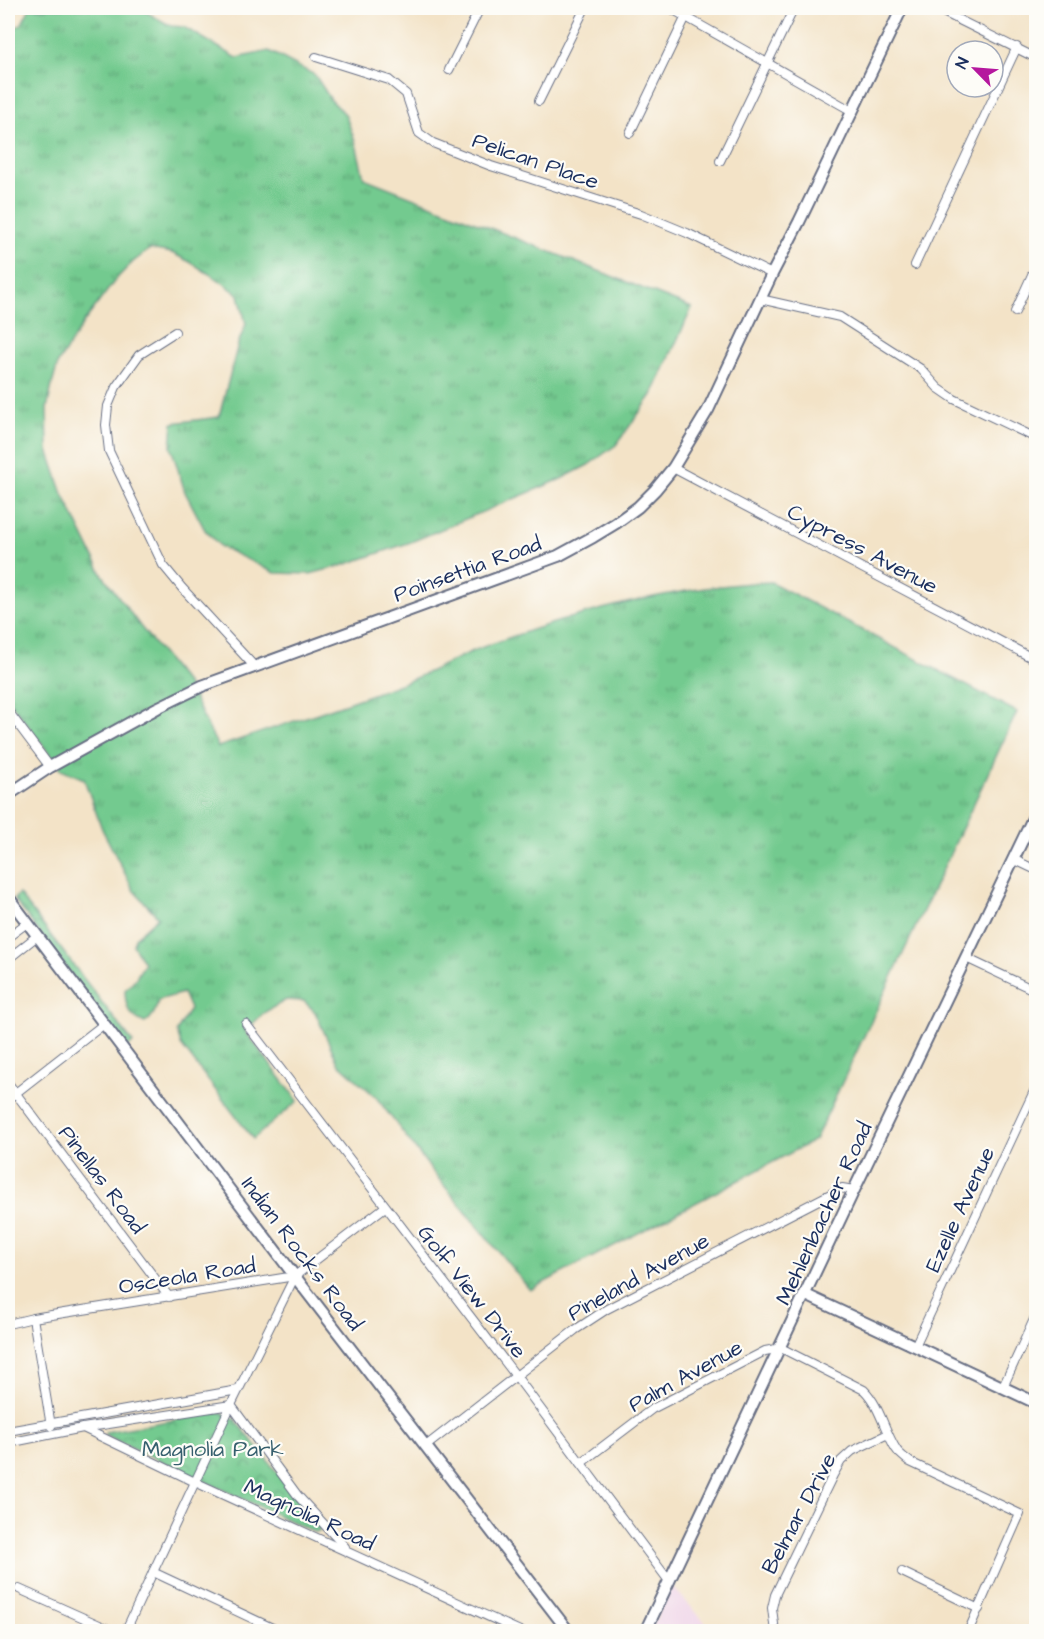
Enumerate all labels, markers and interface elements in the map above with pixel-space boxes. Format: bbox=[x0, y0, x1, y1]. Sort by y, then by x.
north arrow bbox=[945, 39, 1005, 99]
text: N bbox=[950, 54, 974, 72]
street label: Pelican Place bbox=[468, 125, 603, 198]
street label: Cypress Avenue bbox=[781, 497, 943, 603]
street label: Poinsettia Road bbox=[389, 528, 546, 611]
street label: Mehlenbacher Road bbox=[768, 1117, 880, 1310]
street label: Pinellas Road bbox=[51, 1119, 153, 1241]
street label: Ezelle Avenue bbox=[918, 1142, 1003, 1277]
street label: Indian Rocks Road bbox=[234, 1170, 370, 1337]
street label: Golf View Drive bbox=[410, 1219, 534, 1365]
street label: Pineland Avenue bbox=[562, 1226, 715, 1329]
street label: Osceola Road bbox=[117, 1250, 258, 1303]
street label: Palm Avenue bbox=[623, 1332, 748, 1420]
park label: Magnolia Park bbox=[142, 1434, 284, 1466]
street label: Belmar Drive bbox=[754, 1447, 844, 1580]
street label: Magnolia Road bbox=[238, 1471, 380, 1560]

